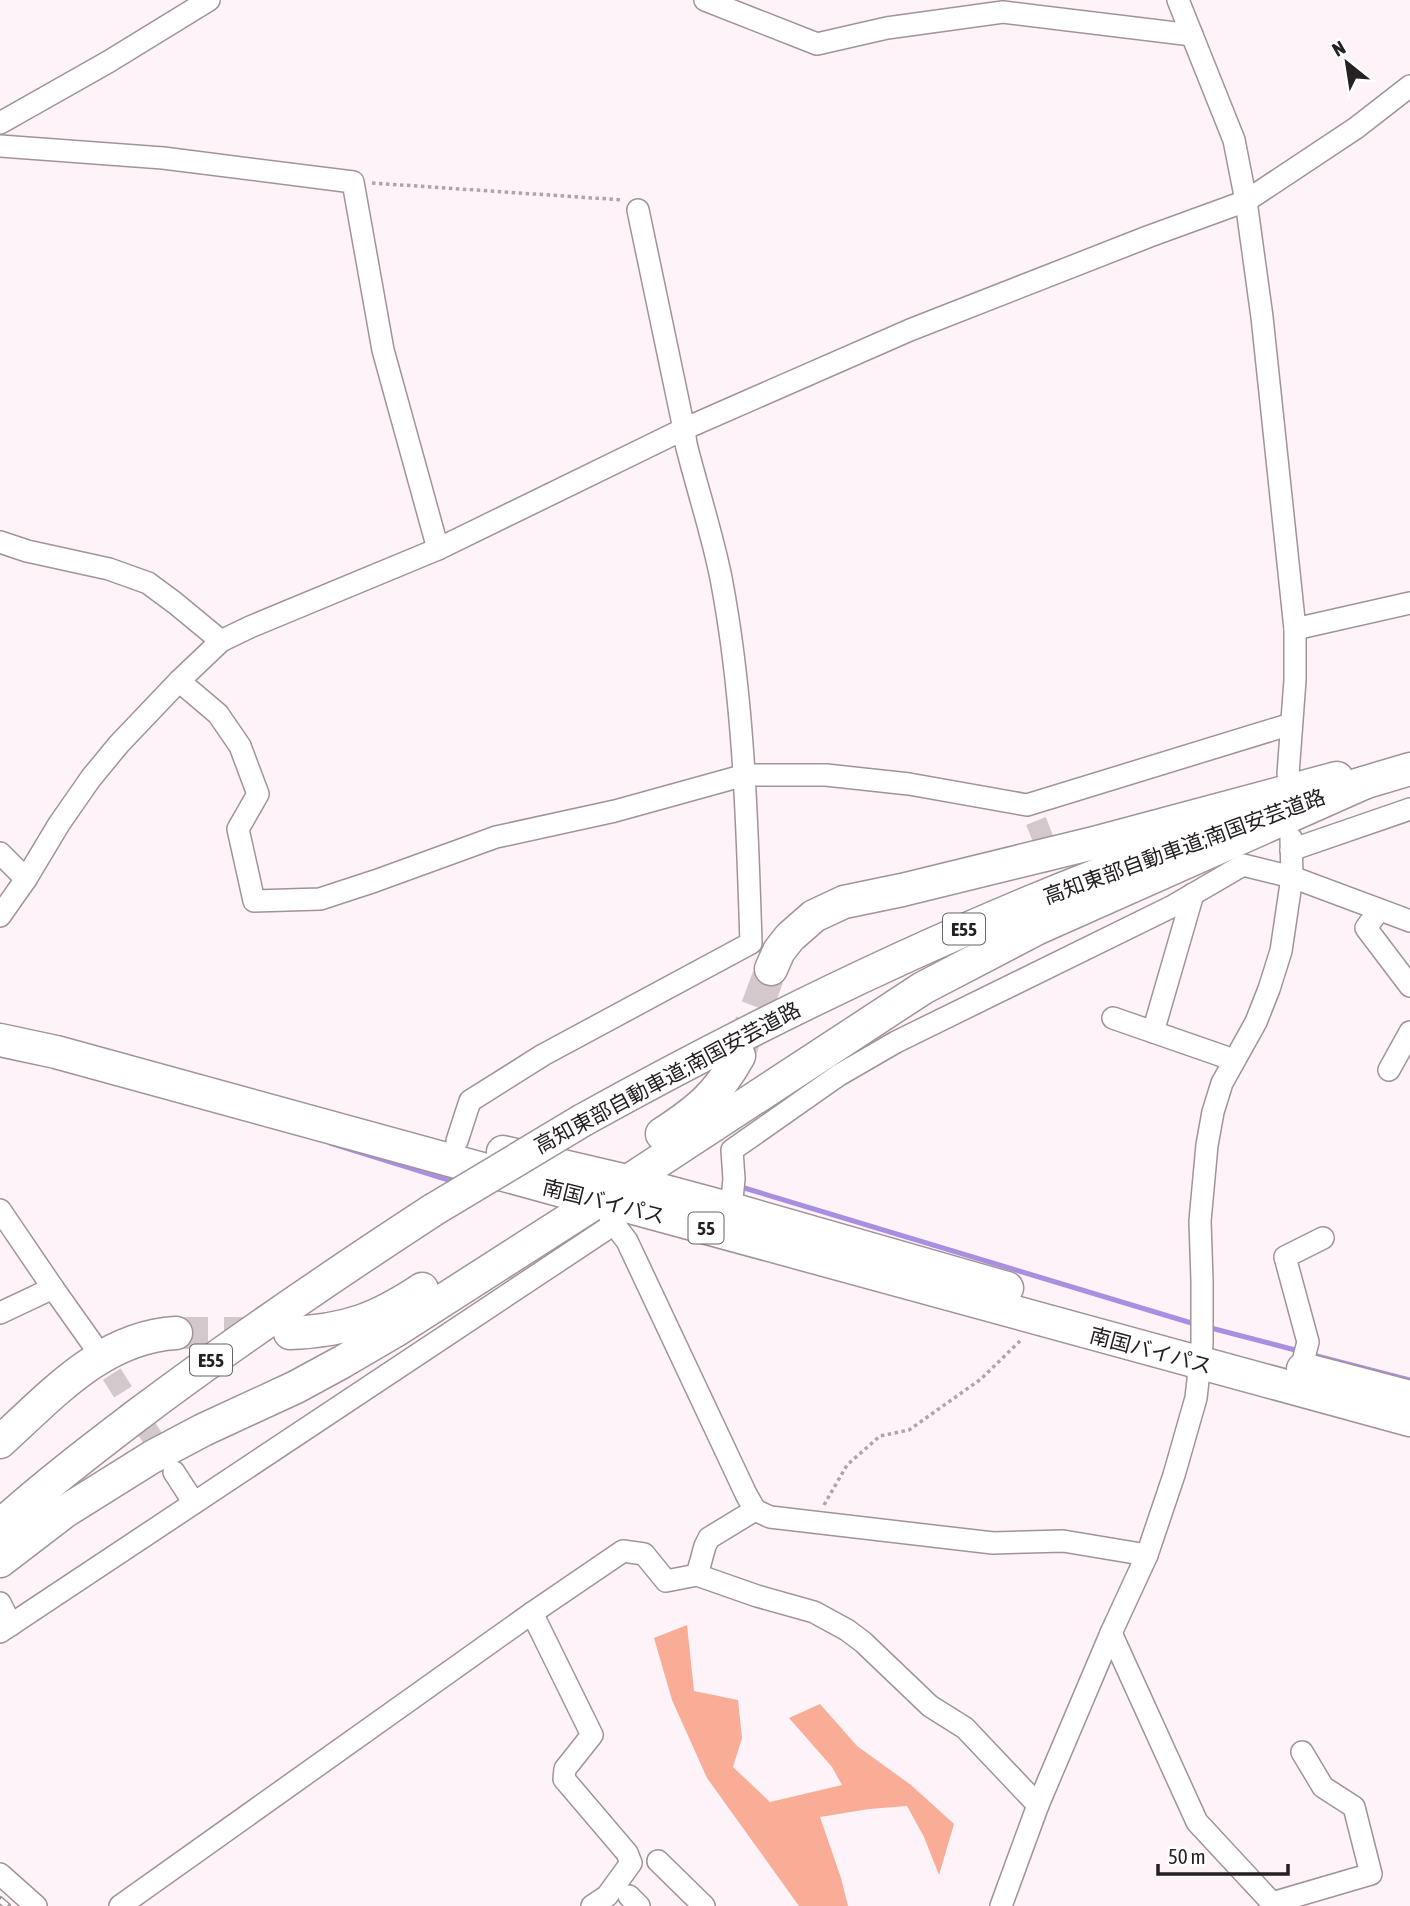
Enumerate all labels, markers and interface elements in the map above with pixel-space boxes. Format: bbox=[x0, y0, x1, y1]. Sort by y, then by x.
north arrow bbox=[1312, 28, 1382, 98]
text: N bbox=[1328, 36, 1349, 61]
street label: 高知東部自動車道;南国安芸道路 bbox=[1040, 784, 1328, 908]
road number: E55 bbox=[943, 914, 985, 945]
street label: 高知東部自動車道;南国安芸道路 bbox=[530, 997, 804, 1157]
street label: 南国バイパス bbox=[540, 1174, 668, 1228]
road number: 55 bbox=[688, 1212, 724, 1244]
street label: 南国バイパス bbox=[1087, 1322, 1215, 1378]
road number: E55 bbox=[190, 1344, 232, 1376]
scale bar bbox=[1158, 1832, 1288, 1876]
text: 50 m bbox=[1168, 1844, 1206, 1868]

